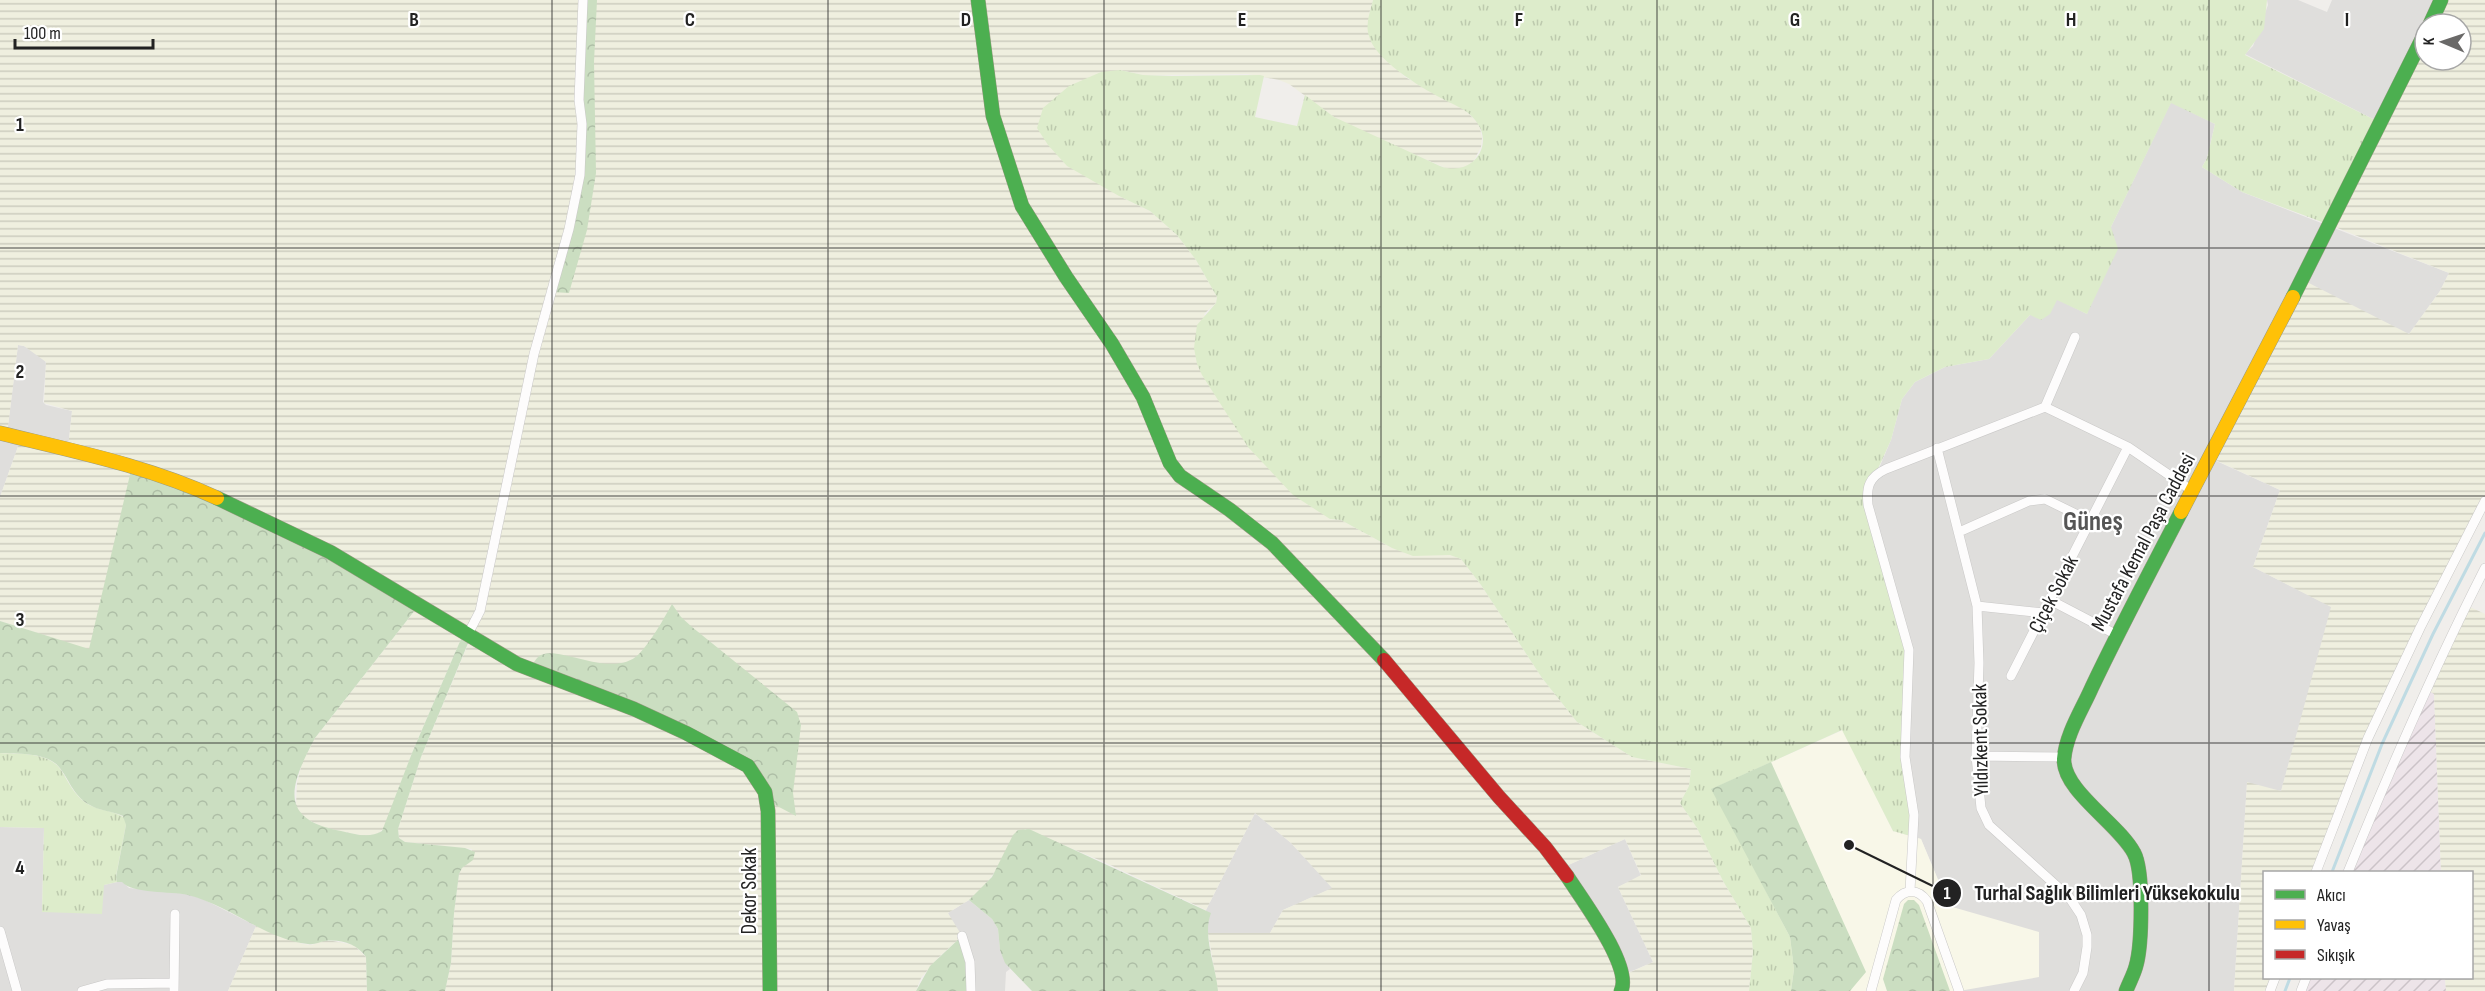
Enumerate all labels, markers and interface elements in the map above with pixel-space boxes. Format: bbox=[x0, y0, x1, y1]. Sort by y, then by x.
text: B bbox=[409, 8, 419, 32]
text: C bbox=[685, 8, 695, 32]
text: D bbox=[961, 8, 971, 32]
text: E bbox=[1238, 8, 1246, 32]
text: F bbox=[1515, 8, 1523, 32]
text: G bbox=[1790, 8, 1800, 32]
text: H bbox=[2066, 8, 2076, 32]
text: I bbox=[2345, 8, 2349, 32]
scale bar bbox=[15, 12, 153, 50]
north arrow bbox=[2413, 12, 2473, 72]
text: 100 m bbox=[24, 23, 61, 44]
text: K bbox=[2420, 37, 2439, 46]
text: 1 bbox=[16, 113, 24, 137]
text: 2 bbox=[16, 360, 24, 384]
street label: Mustafa Kemal Paşa Caddesi bbox=[2086, 449, 2201, 635]
district label: Güneş bbox=[2063, 506, 2123, 538]
street label: Çiçek Sokak bbox=[2023, 551, 2084, 637]
text: 3 bbox=[16, 608, 25, 632]
street label: Yıldızkent Sokak bbox=[1967, 683, 1994, 797]
street label: Dekor Sokak bbox=[737, 848, 762, 934]
text: 4 bbox=[15, 856, 25, 880]
legend bbox=[2263, 871, 2473, 979]
callout: Turhal Sağlık Bilimleri Yüksekokulu bbox=[1932, 873, 2252, 913]
text: Turhal Sağlık Bilimleri Yüksekokulu bbox=[1974, 880, 2240, 907]
text: 1 bbox=[1943, 883, 1951, 904]
text: Akıcı bbox=[2316, 885, 2346, 906]
text: Yavaş bbox=[2317, 915, 2351, 936]
text: Sıkışık bbox=[2317, 945, 2355, 966]

